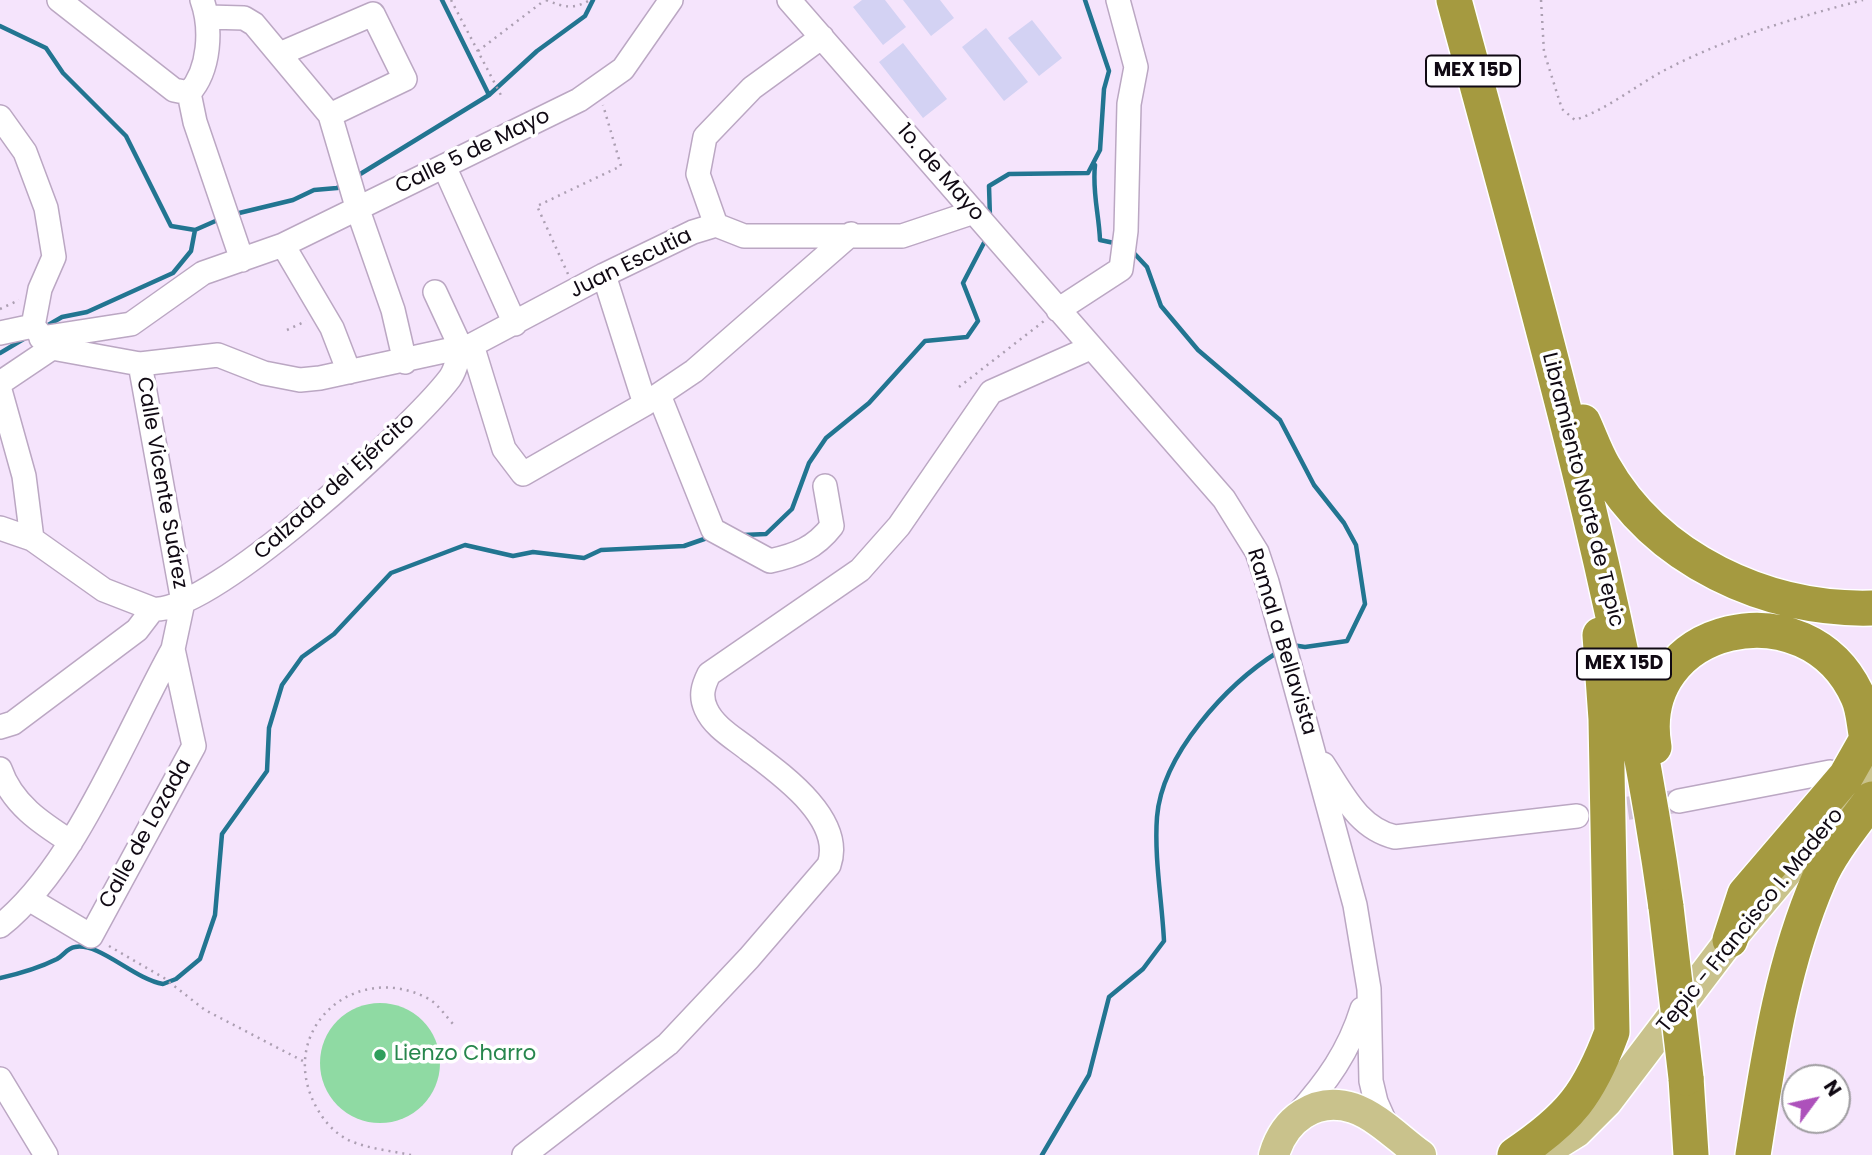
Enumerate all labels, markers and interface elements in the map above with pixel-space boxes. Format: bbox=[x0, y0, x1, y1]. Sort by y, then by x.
road number: MEX 15D bbox=[1426, 55, 1520, 86]
street label: Calle 5 de Mayo bbox=[392, 104, 554, 200]
street label: 1o. de Mayo bbox=[891, 119, 989, 227]
street label: Juan Escutia bbox=[566, 224, 696, 304]
street label: Libramiento Norte de Tepic bbox=[1536, 350, 1628, 630]
street label: Calle Vicente Suárez bbox=[130, 375, 192, 591]
street label: Calzada del Ejército bbox=[250, 408, 420, 566]
street label: Ramal a Bellavista bbox=[1241, 546, 1321, 738]
road number: MEX 15D bbox=[1577, 649, 1671, 680]
street label: Calle de Lozada bbox=[95, 755, 197, 913]
street label: Tepic - Francisco I. Madero bbox=[1652, 804, 1850, 1038]
place label: Lienzo Charro bbox=[394, 1042, 536, 1068]
marker: Lienzo Charro bbox=[372, 1047, 388, 1063]
north arrow bbox=[1781, 1064, 1851, 1134]
text: N bbox=[1817, 1075, 1848, 1102]

